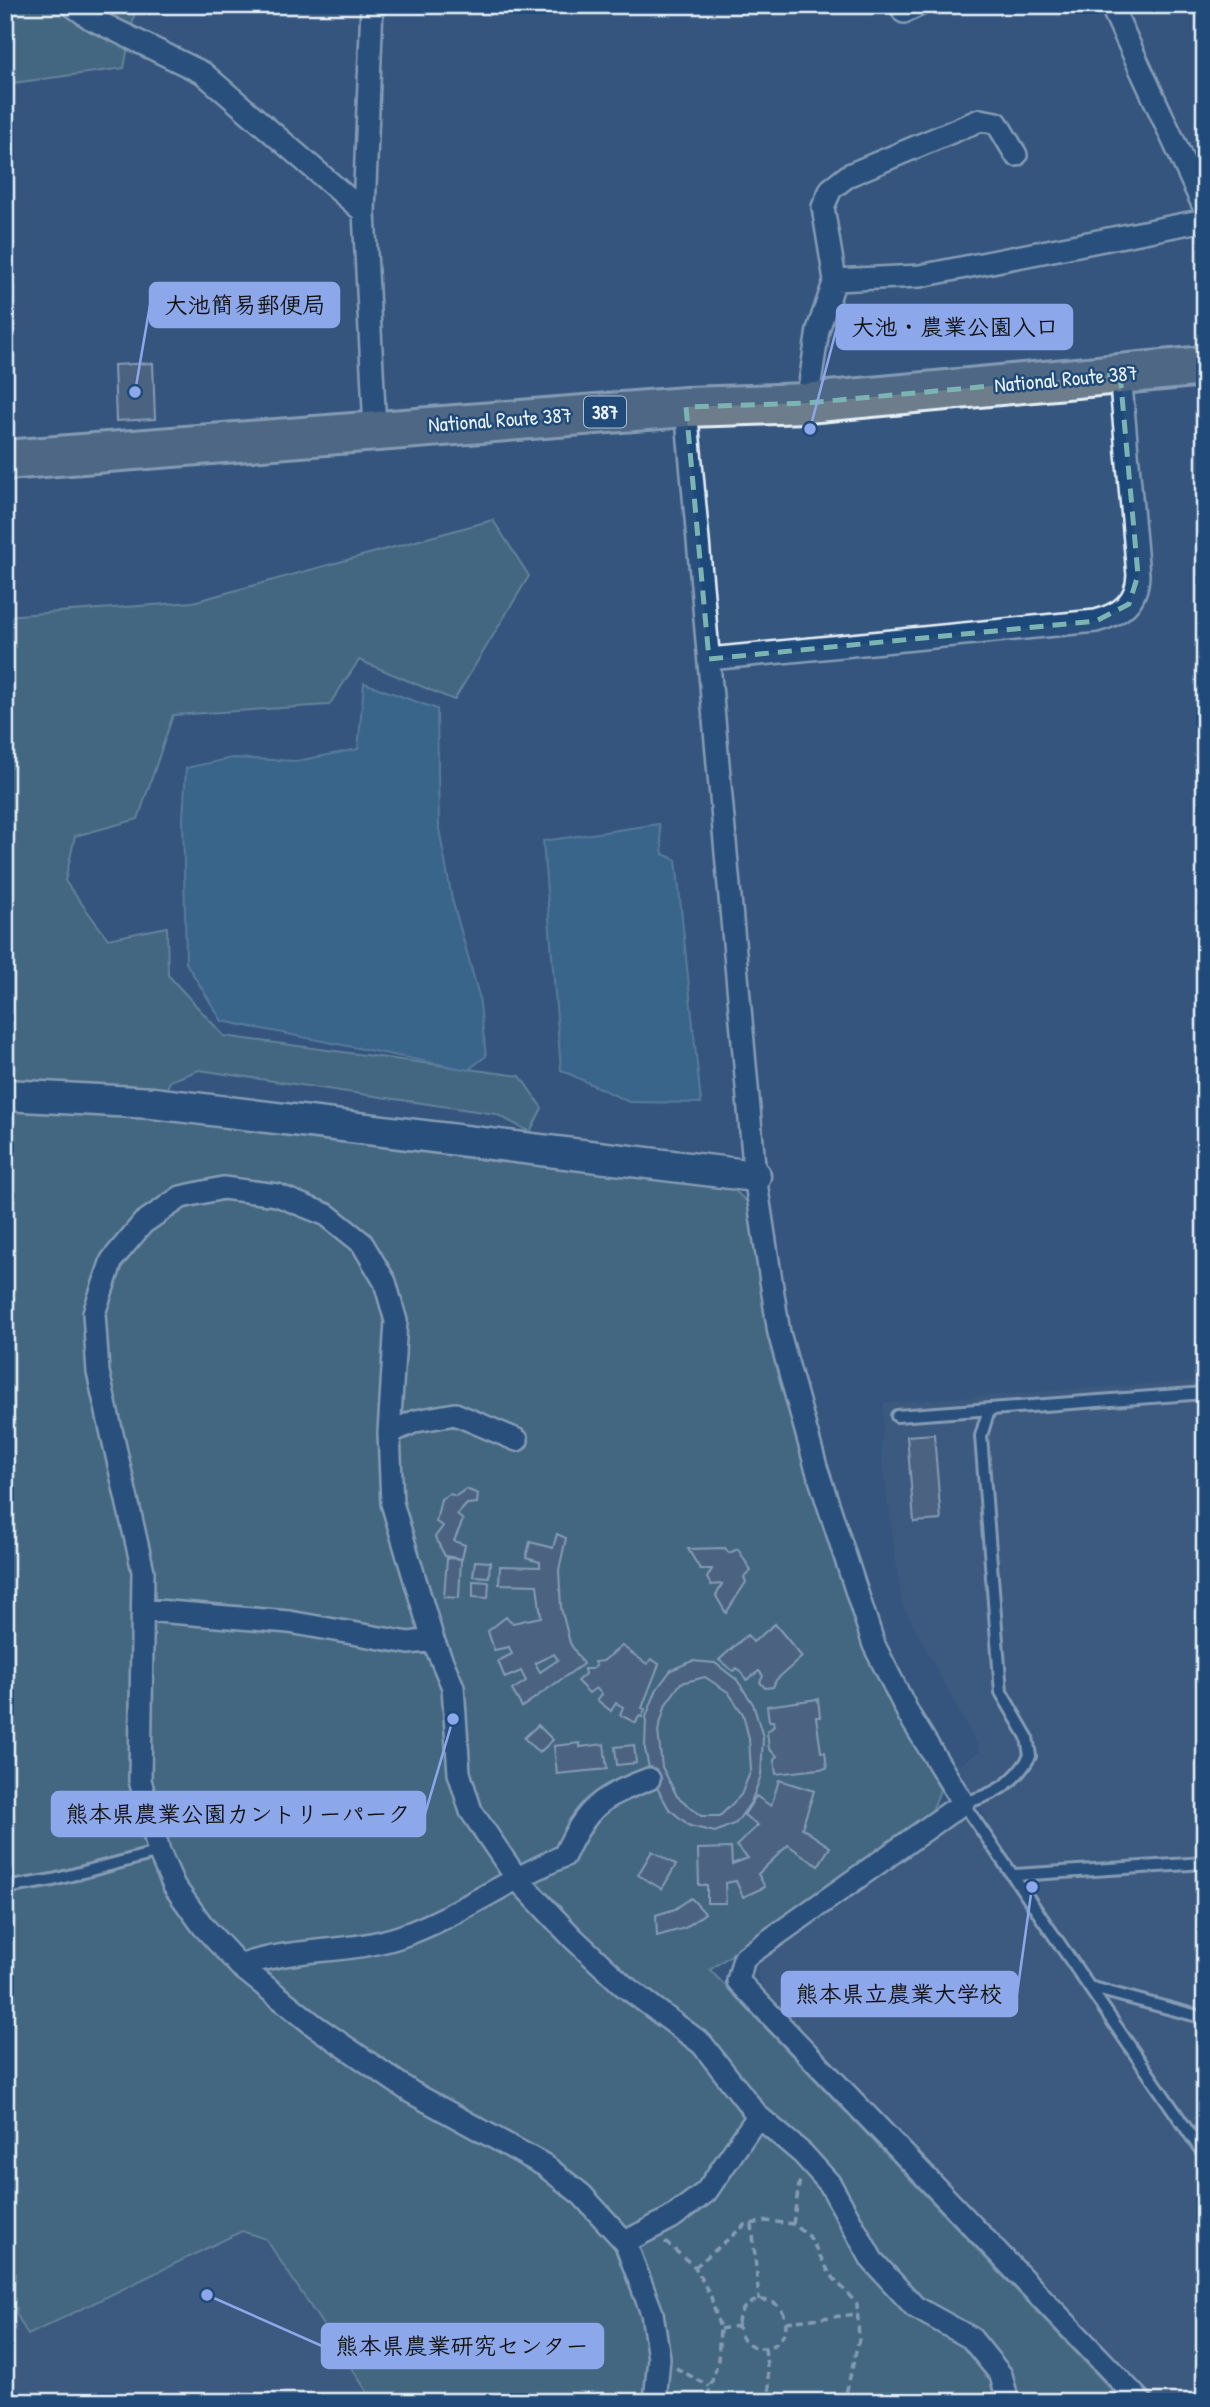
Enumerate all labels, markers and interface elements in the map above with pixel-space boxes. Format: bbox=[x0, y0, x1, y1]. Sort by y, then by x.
callout: 大池簡易郵便局 bbox=[150, 283, 339, 327]
text: 大池簡易郵便局 bbox=[165, 289, 326, 320]
callout: 大池・農業公園入口 bbox=[837, 305, 1072, 349]
text: 大池・農業公園入口 bbox=[852, 311, 1059, 342]
street label: National Route 387 bbox=[993, 358, 1139, 399]
road number: 387 bbox=[584, 396, 626, 428]
street label: National Route 387 bbox=[427, 400, 573, 439]
callout: 熊本県農業公園カントリーパーク bbox=[52, 1792, 425, 1836]
text: 熊本県農業公園カントリーパーク bbox=[66, 1798, 411, 1829]
callout: 熊本県立農業大学校 bbox=[782, 1972, 1017, 2016]
text: 熊本県立農業大学校 bbox=[796, 1978, 1003, 2009]
callout: 熊本県農業研究センター bbox=[322, 2324, 603, 2368]
text: 熊本県農業研究センター bbox=[336, 2330, 589, 2361]

